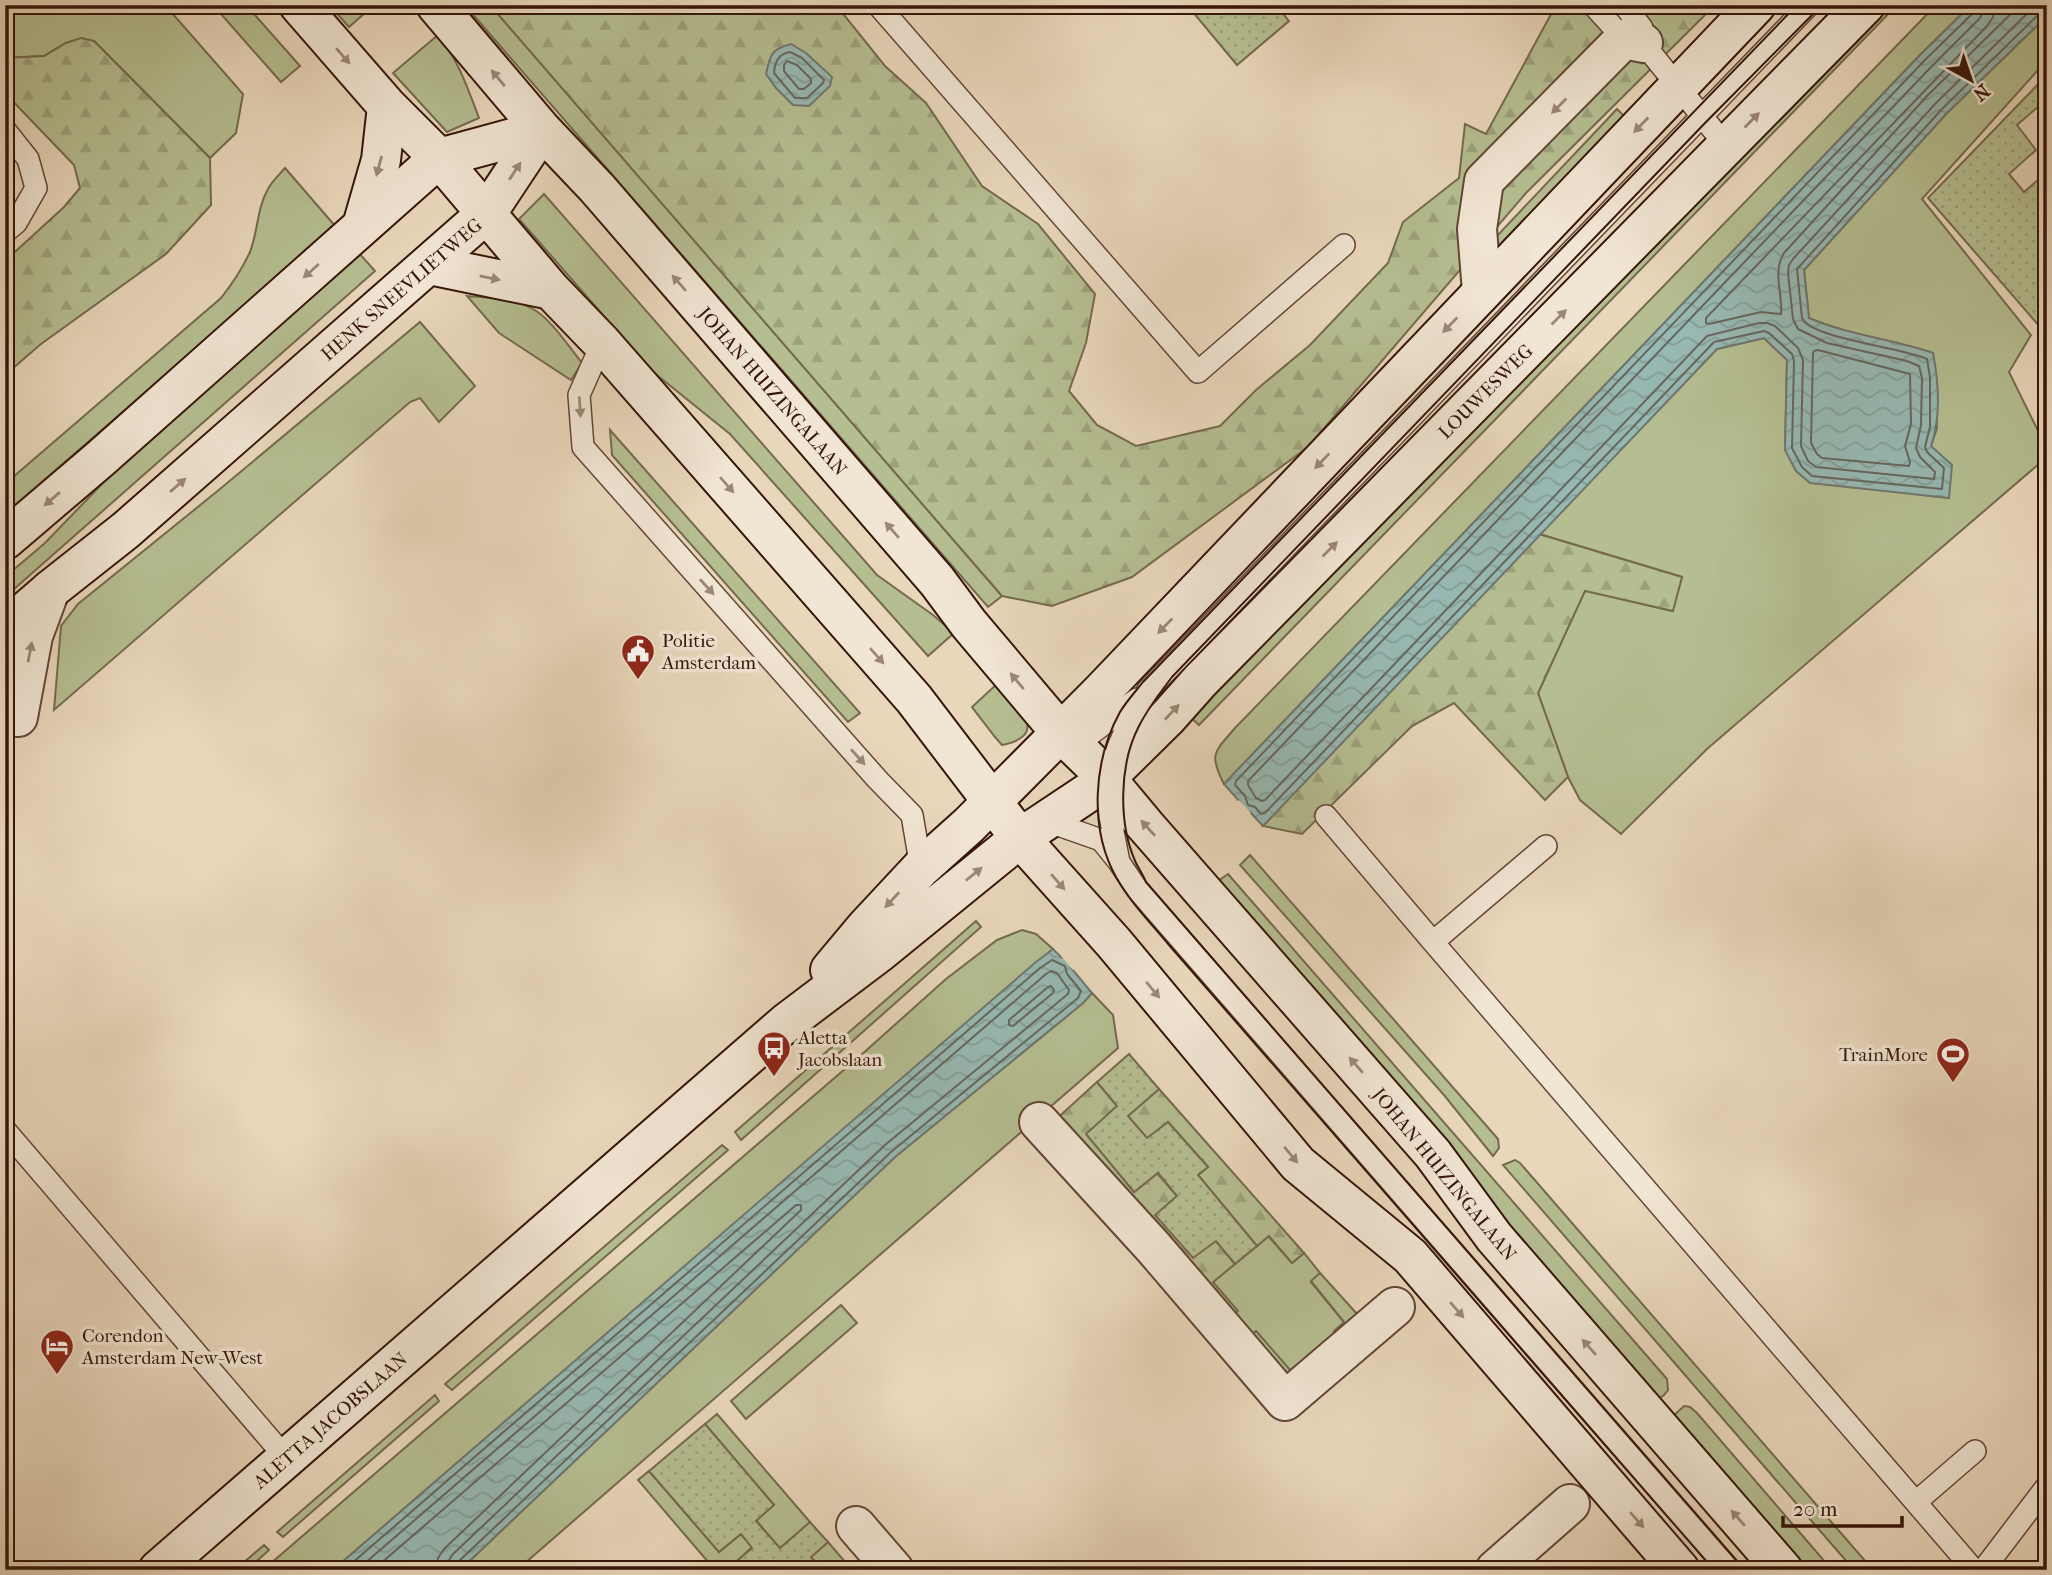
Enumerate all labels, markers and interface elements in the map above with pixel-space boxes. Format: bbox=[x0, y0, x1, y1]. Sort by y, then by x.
north arrow bbox=[1937, 46, 2007, 116]
one-way arrow bbox=[335, 47, 351, 65]
one-way arrow bbox=[491, 69, 506, 86]
text: N bbox=[1968, 79, 1994, 106]
one-way arrow bbox=[1550, 97, 1567, 114]
one-way arrow bbox=[1744, 111, 1761, 128]
one-way arrow bbox=[1633, 116, 1649, 133]
one-way arrow bbox=[373, 156, 383, 177]
one-way arrow bbox=[508, 162, 521, 181]
street label: HENK SNEEVLIETWEG bbox=[317, 214, 487, 366]
one-way arrow bbox=[302, 263, 320, 279]
one-way arrow bbox=[479, 272, 501, 283]
one-way arrow bbox=[672, 275, 687, 292]
street label: JOHAN HUIZINGALAAN bbox=[692, 301, 852, 481]
one-way arrow bbox=[1550, 308, 1567, 325]
one-way arrow bbox=[1442, 317, 1459, 334]
street label: LOUWESWEG bbox=[1434, 340, 1538, 444]
one-way arrow bbox=[575, 396, 586, 418]
one-way arrow bbox=[1314, 452, 1330, 469]
one-way arrow bbox=[719, 476, 735, 494]
one-way arrow bbox=[169, 478, 186, 493]
one-way arrow bbox=[44, 491, 61, 506]
one-way arrow bbox=[885, 521, 900, 538]
one-way arrow bbox=[1322, 541, 1338, 558]
one-way arrow bbox=[699, 578, 715, 595]
one-way arrow bbox=[1157, 617, 1173, 635]
place label: Politie Amsterdam bbox=[661, 630, 756, 674]
public building icon: Politie Amsterdam bbox=[619, 632, 657, 681]
one-way arrow bbox=[25, 641, 36, 663]
one-way arrow bbox=[869, 647, 885, 665]
one-way arrow bbox=[1010, 672, 1025, 689]
one-way arrow bbox=[1164, 703, 1180, 721]
one-way arrow bbox=[850, 748, 866, 766]
one-way arrow bbox=[1140, 819, 1156, 837]
one-way arrow bbox=[965, 867, 983, 882]
one-way arrow bbox=[1050, 873, 1065, 890]
one-way arrow bbox=[884, 891, 900, 908]
one-way arrow bbox=[1145, 982, 1160, 999]
place label: Aletta Jacobslaan bbox=[796, 1027, 882, 1071]
bus stop icon: Aletta Jacobslaan bbox=[755, 1029, 793, 1078]
sports icon: TrainMore bbox=[1934, 1035, 1972, 1084]
place label: TrainMore bbox=[1839, 1044, 1928, 1066]
one-way arrow bbox=[1348, 1056, 1364, 1074]
street label: JOHAN HUIZINGALAAN bbox=[1366, 1082, 1521, 1266]
one-way arrow bbox=[1283, 1146, 1299, 1164]
one-way arrow bbox=[1449, 1301, 1465, 1319]
place label: Corendon Amsterdam New-West bbox=[81, 1325, 263, 1369]
hotel icon: Corendon Amsterdam New-West bbox=[38, 1327, 76, 1376]
one-way arrow bbox=[1582, 1338, 1597, 1355]
street label: ALETTA JACOBSLAAN bbox=[248, 1348, 413, 1494]
scale bar bbox=[1783, 1484, 1902, 1528]
text: 20 m bbox=[1793, 1497, 1838, 1521]
one-way arrow bbox=[1731, 1510, 1746, 1527]
one-way arrow bbox=[1629, 1511, 1644, 1528]

